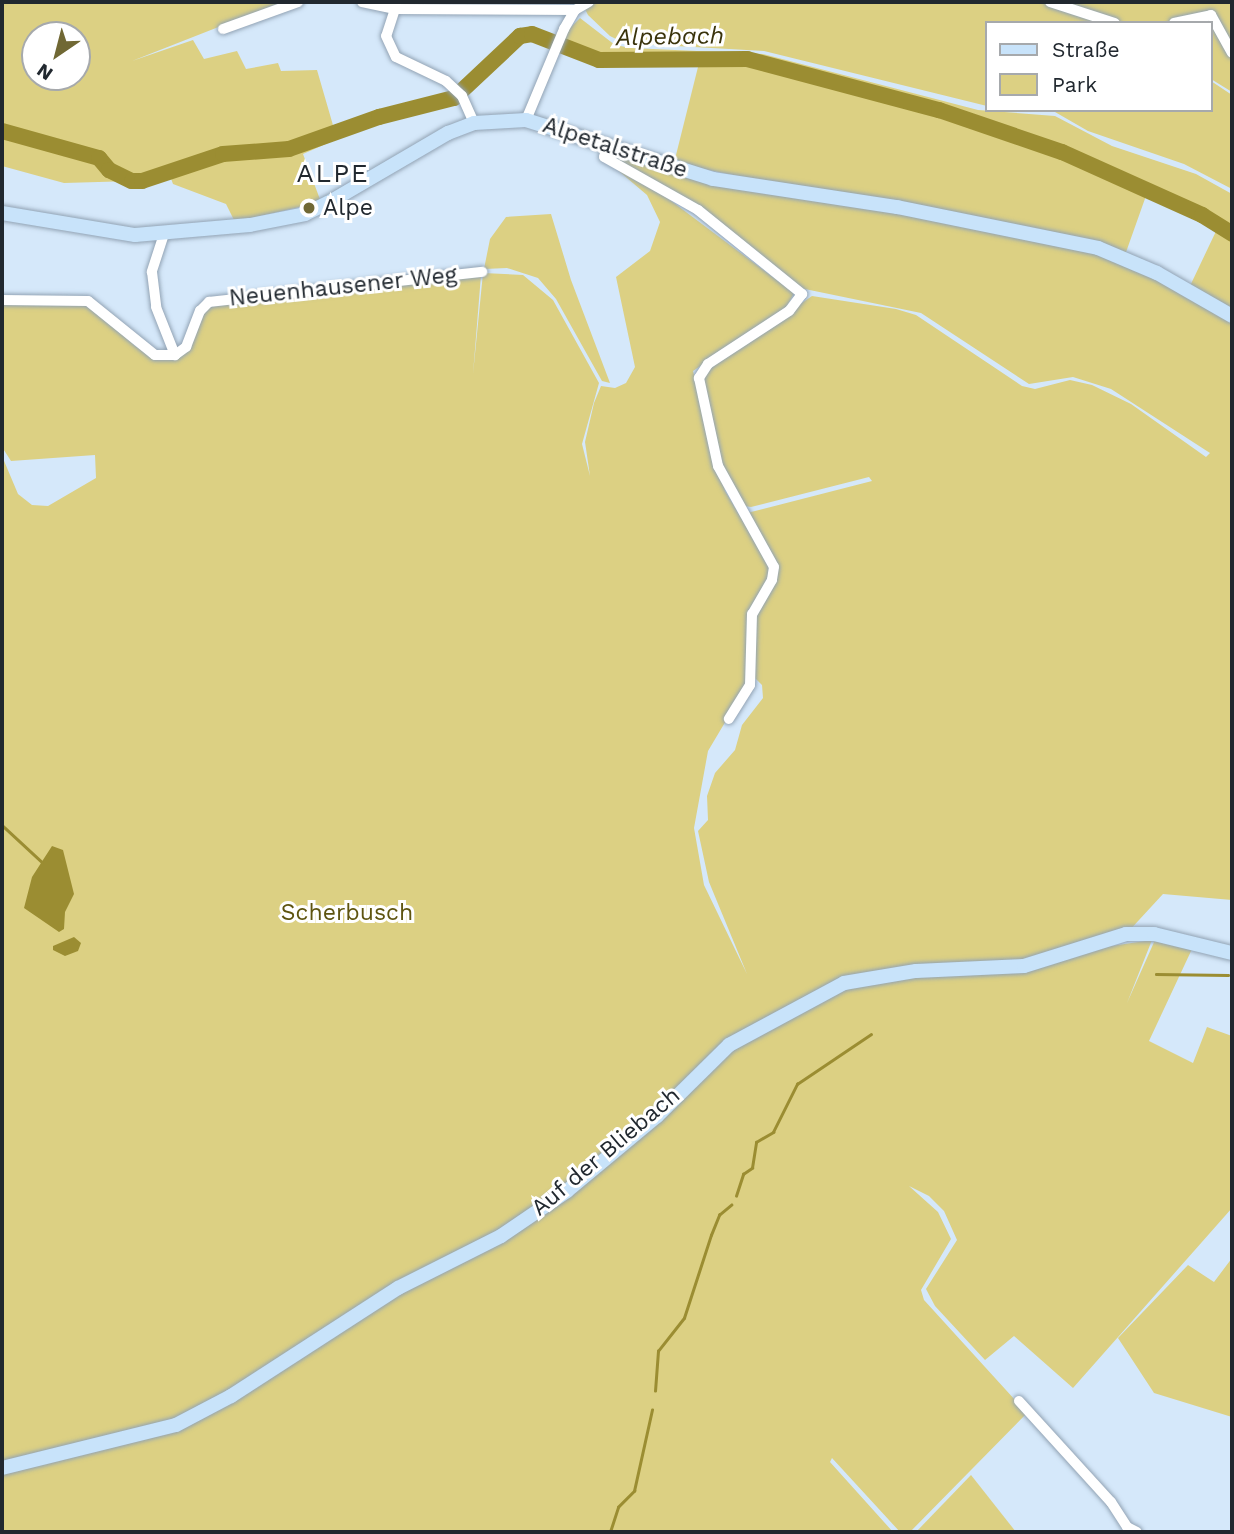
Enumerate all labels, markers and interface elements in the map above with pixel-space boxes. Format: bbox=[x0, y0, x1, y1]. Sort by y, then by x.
north arrow bbox=[21, 21, 91, 91]
legend bbox=[986, 21, 1213, 112]
water label: Alpebach bbox=[616, 22, 724, 52]
text: Straße bbox=[1052, 37, 1120, 62]
text: N bbox=[32, 59, 57, 85]
text: Park bbox=[1052, 72, 1097, 97]
street label: Alpetalstraße bbox=[539, 112, 691, 184]
district label: ALPE bbox=[297, 158, 369, 190]
place label: Alpe bbox=[323, 194, 373, 222]
marker: Alpe bbox=[301, 200, 317, 216]
street label: Neuenhausener Weg bbox=[227, 261, 459, 313]
park label: Scherbusch bbox=[281, 899, 413, 927]
street label: Auf der Bliebach bbox=[526, 1081, 686, 1223]

